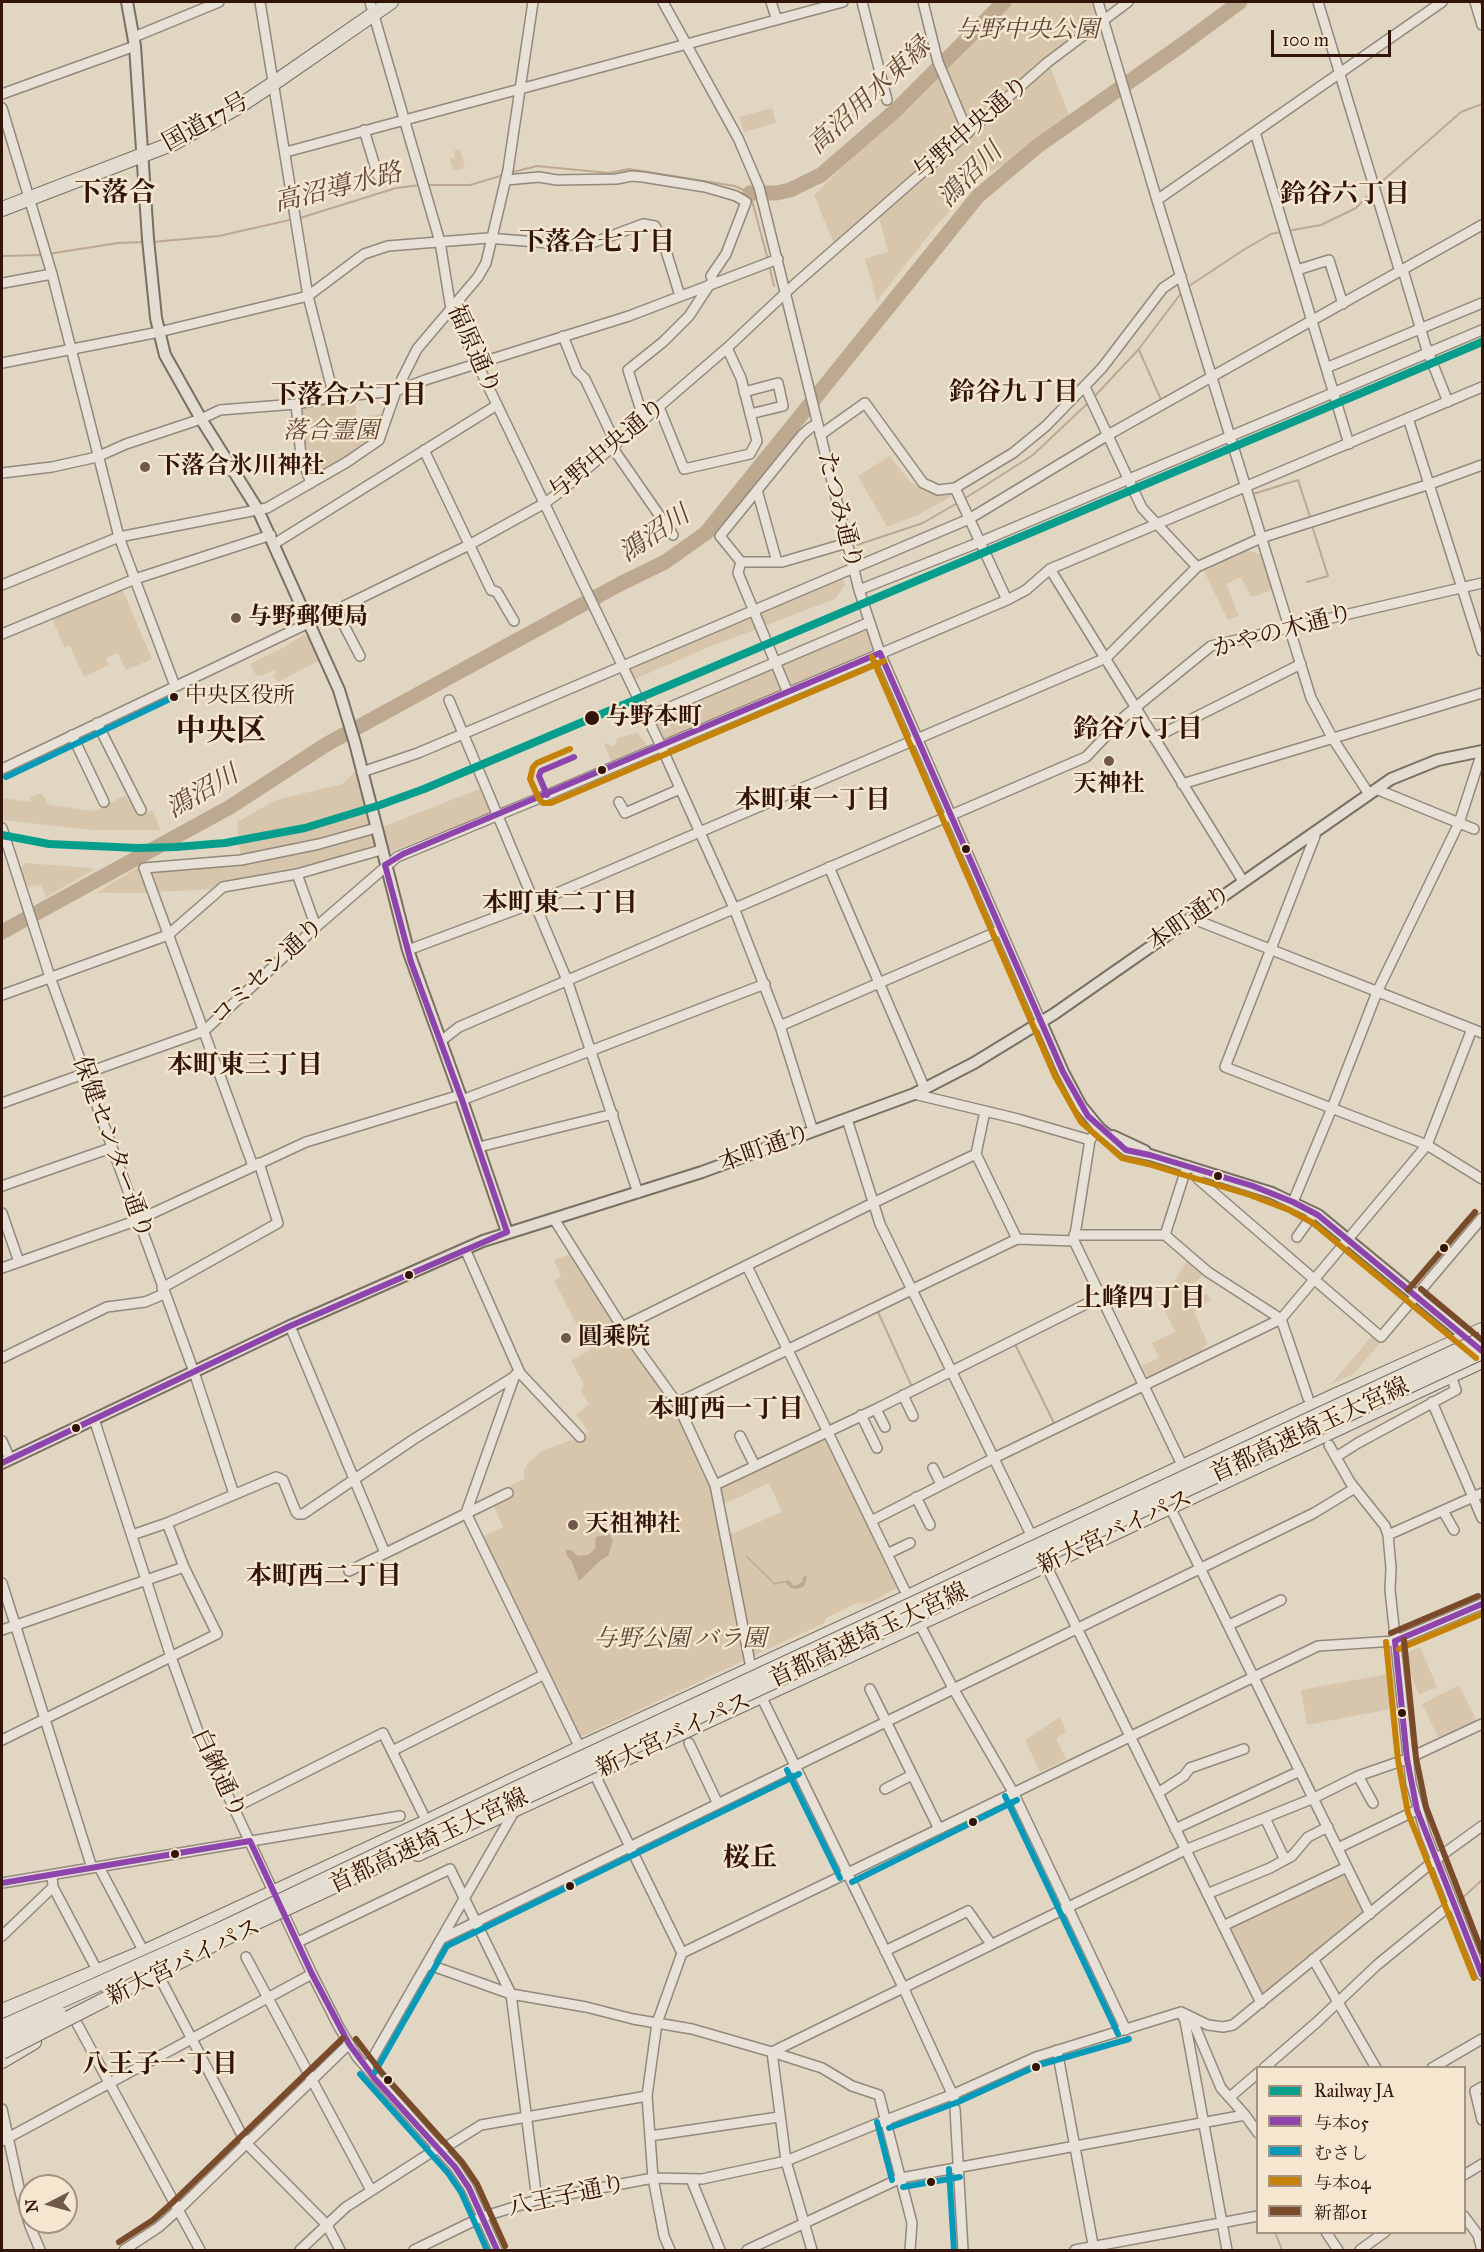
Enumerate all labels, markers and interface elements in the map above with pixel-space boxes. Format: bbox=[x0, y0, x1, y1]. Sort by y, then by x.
park label: 与野中央公園 bbox=[955, 17, 1099, 45]
scale bar bbox=[1274, 18, 1394, 56]
text: 100 m bbox=[1282, 29, 1329, 51]
water label: 高沼用水東縁 bbox=[802, 32, 938, 162]
street label: 与野中央通り bbox=[908, 71, 1036, 187]
street label: 国道17号 bbox=[158, 88, 254, 158]
water label: 鴻沼川 bbox=[932, 137, 1010, 215]
water label: 高沼導水路 bbox=[271, 158, 405, 220]
district label: 下落合 bbox=[75, 178, 155, 210]
district label: 鈴谷六丁目 bbox=[1280, 180, 1410, 212]
district label: 下落合七丁目 bbox=[519, 228, 675, 260]
street label: 福原通り bbox=[440, 300, 506, 400]
district label: 鈴谷九丁目 bbox=[949, 378, 1079, 410]
district label: 下落合六丁目 bbox=[271, 381, 427, 413]
street label: 与野中央通り bbox=[544, 393, 672, 507]
park label: 落合霊園 bbox=[283, 418, 379, 446]
street label: たつみ通り bbox=[811, 449, 867, 573]
place label: 下落合氷川神社 bbox=[157, 453, 325, 481]
marker: 下落合氷川神社 bbox=[138, 460, 152, 474]
water label: 鴻沼川 bbox=[614, 500, 696, 570]
street label: かやの木通り bbox=[1210, 599, 1356, 665]
place label: 与野郵便局 bbox=[248, 604, 368, 632]
marker: 与野郵便局 bbox=[229, 611, 243, 625]
place label: 中央区役所 bbox=[185, 684, 295, 710]
marker: 中央区役所 bbox=[168, 691, 180, 703]
place label: 与野本町 bbox=[606, 704, 702, 732]
marker: 与野本町 bbox=[583, 709, 601, 727]
district label: 中央区 bbox=[176, 715, 266, 751]
district label: 鈴谷八丁目 bbox=[1073, 715, 1203, 747]
marker: 天神社 bbox=[1102, 754, 1116, 768]
water label: 鴻沼川 bbox=[161, 760, 245, 826]
unlabelled marker bbox=[596, 764, 608, 776]
place label: 天神社 bbox=[1073, 771, 1145, 799]
district label: 本町東一丁目 bbox=[735, 786, 891, 818]
unlabelled marker bbox=[960, 843, 972, 855]
street label: 本町通り bbox=[1142, 880, 1238, 958]
district label: 本町東二丁目 bbox=[482, 889, 638, 921]
street label: コミセン通り bbox=[206, 912, 330, 1032]
district label: 本町東三丁目 bbox=[167, 1051, 323, 1083]
street label: 保健センター通り bbox=[66, 1053, 158, 1243]
street label: 本町通り bbox=[715, 1119, 815, 1179]
unlabelled marker bbox=[1212, 1170, 1224, 1182]
unlabelled marker bbox=[1438, 1242, 1450, 1254]
unlabelled marker bbox=[403, 1269, 415, 1281]
district label: 上峰四丁目 bbox=[1076, 1284, 1206, 1316]
place label: 圓乘院 bbox=[578, 1324, 650, 1352]
marker: 圓乘院 bbox=[559, 1331, 573, 1345]
street label: 首都高速埼玉大宮線 bbox=[1206, 1372, 1414, 1490]
district label: 本町西一丁目 bbox=[648, 1395, 804, 1427]
unlabelled marker bbox=[70, 1422, 82, 1434]
street label: 新大宮バイパス bbox=[1033, 1484, 1197, 1582]
place label: 天祖神社 bbox=[585, 1511, 681, 1539]
marker: 天祖神社 bbox=[566, 1518, 580, 1532]
district label: 本町西二丁目 bbox=[246, 1562, 402, 1594]
street label: 首都高速埼玉大宮線 bbox=[765, 1577, 973, 1695]
park label: 与野公園 バラ園 bbox=[593, 1626, 767, 1654]
street label: 新大宮バイパス bbox=[592, 1687, 756, 1785]
unlabelled marker bbox=[1396, 1707, 1408, 1719]
street label: 白鍬通り bbox=[185, 1724, 251, 1824]
street label: 首都高速埼玉大宮線 bbox=[325, 1783, 533, 1901]
unlabelled marker bbox=[967, 1816, 979, 1828]
district label: 桜丘 bbox=[723, 1843, 777, 1875]
unlabelled marker bbox=[169, 1848, 181, 1860]
unlabelled marker bbox=[564, 1880, 576, 1892]
street label: 新大宮バイパス bbox=[102, 1913, 266, 2013]
district label: 八王子一丁目 bbox=[82, 2050, 238, 2082]
unlabelled marker bbox=[1030, 2061, 1042, 2073]
legend bbox=[1256, 2066, 1466, 2234]
unlabelled marker bbox=[382, 2074, 394, 2086]
text: Railway JA bbox=[1314, 2080, 1395, 2102]
text: 与本05 bbox=[1314, 2112, 1369, 2134]
text: むさし bbox=[1314, 2142, 1368, 2164]
street label: 八王子通り bbox=[505, 2170, 629, 2224]
text: 与本04 bbox=[1314, 2172, 1371, 2194]
north arrow bbox=[18, 2174, 78, 2234]
unlabelled marker bbox=[925, 2176, 937, 2188]
text: N bbox=[21, 2198, 42, 2213]
text: 新都01 bbox=[1314, 2202, 1367, 2224]

